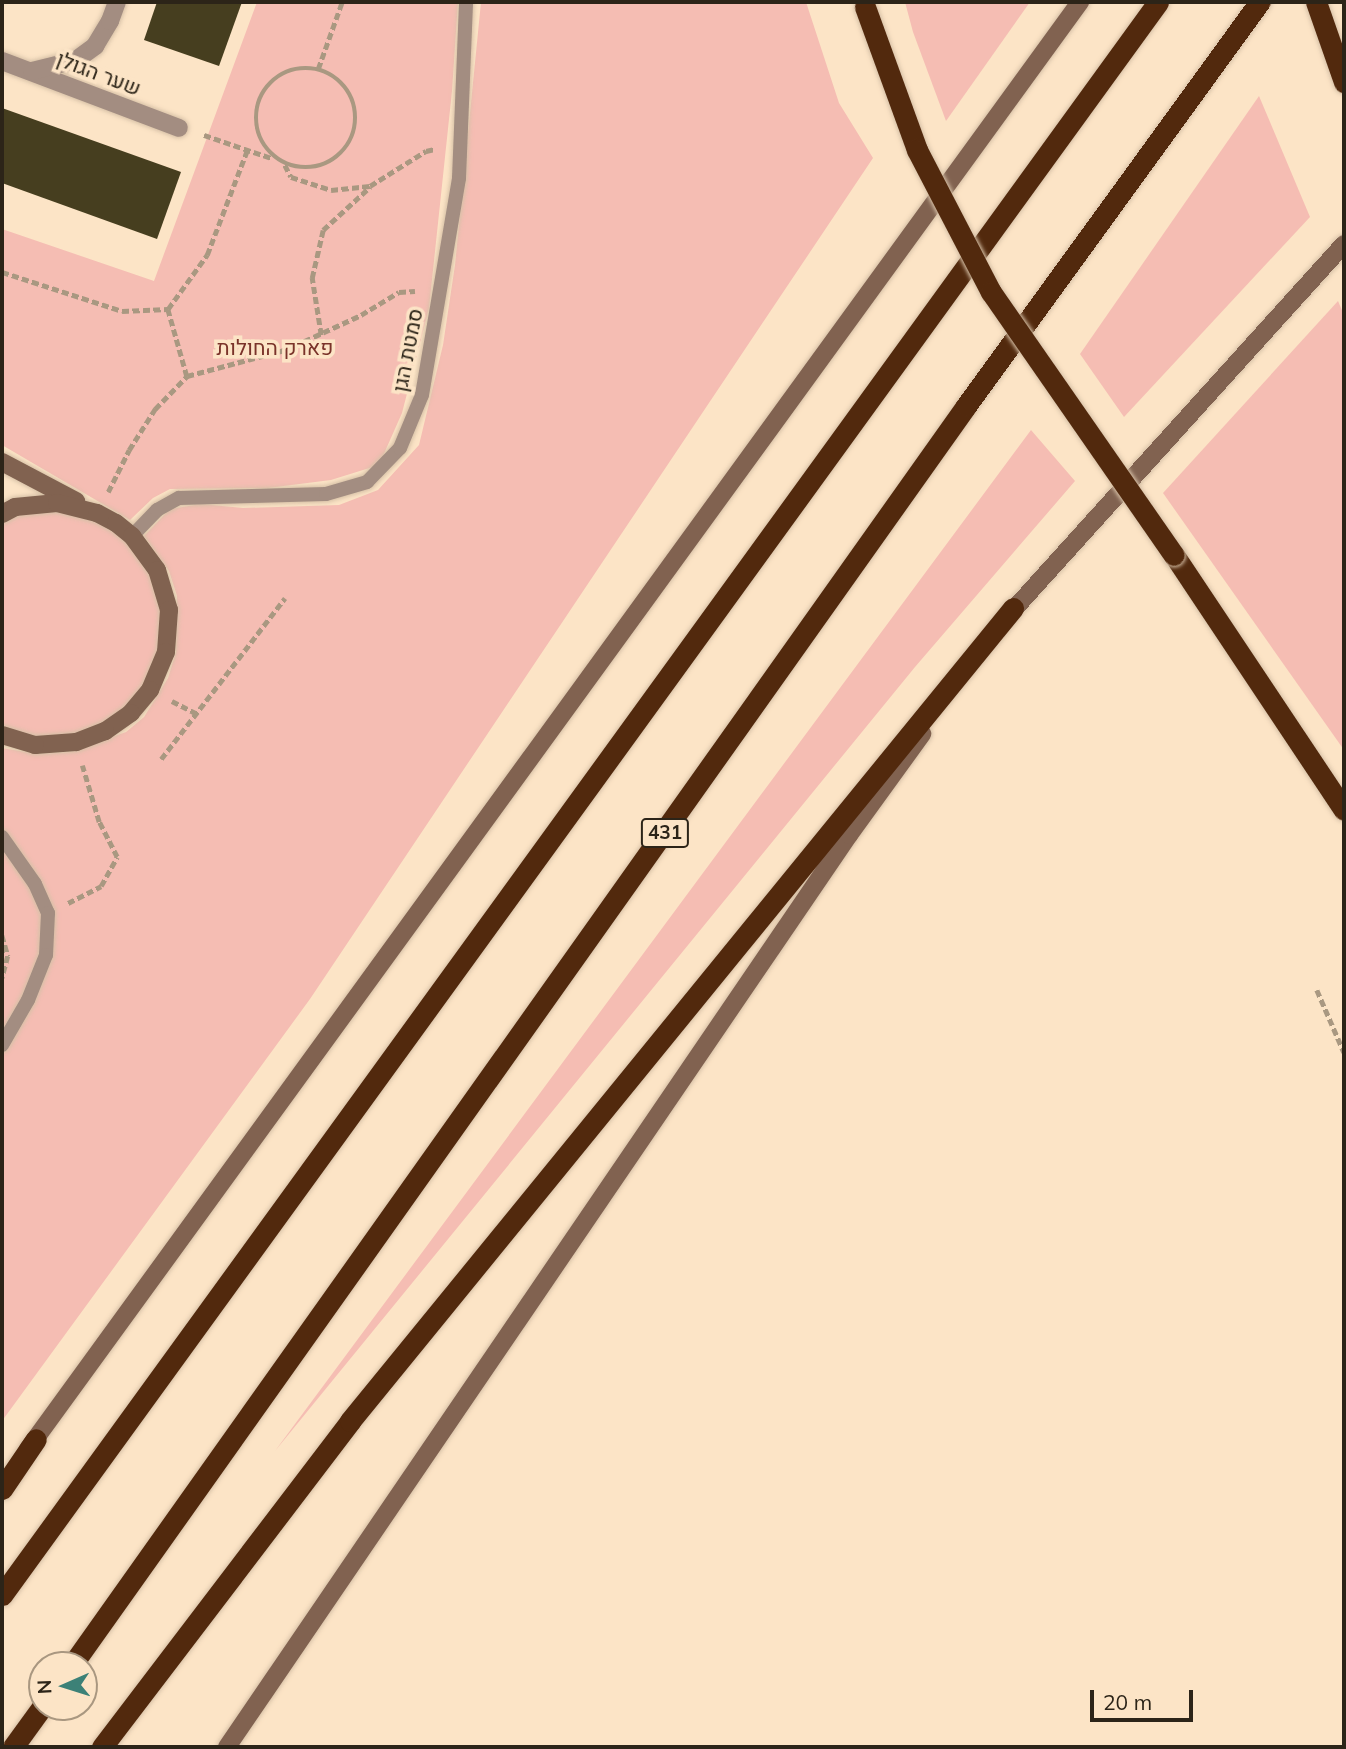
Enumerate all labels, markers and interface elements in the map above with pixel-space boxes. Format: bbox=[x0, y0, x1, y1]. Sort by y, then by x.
street label: שער הגולן bbox=[53, 45, 145, 101]
street label: סמטת הגן bbox=[387, 306, 427, 394]
park label: פארק החולות bbox=[217, 334, 333, 360]
road number: 431 bbox=[640, 818, 690, 848]
north arrow bbox=[28, 1651, 98, 1721]
scale bar bbox=[1094, 1676, 1197, 1720]
text: N bbox=[32, 1679, 56, 1695]
text: 20 m bbox=[1103, 1689, 1152, 1715]

